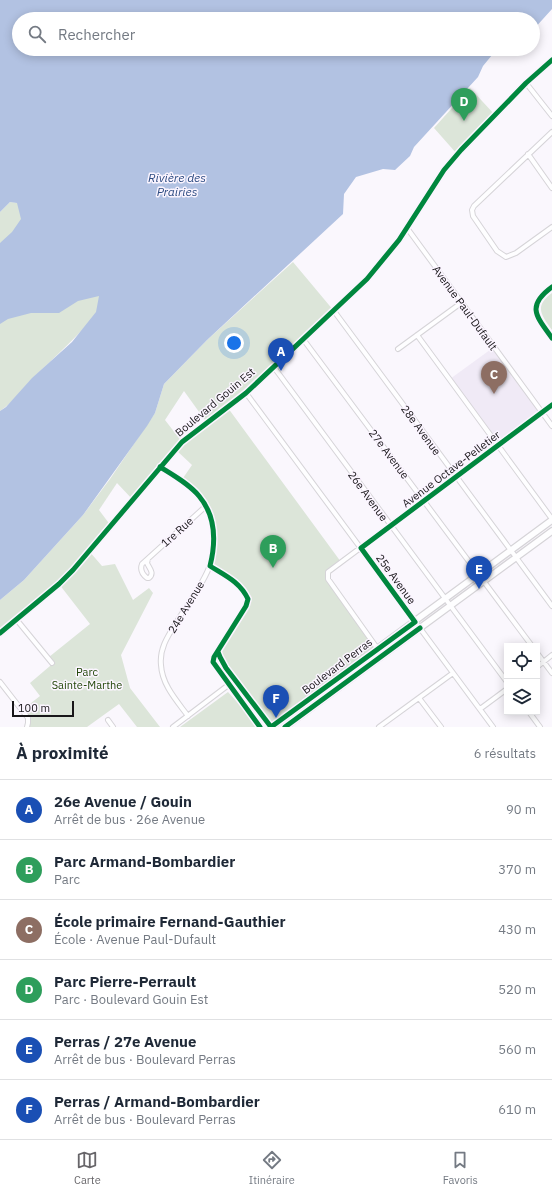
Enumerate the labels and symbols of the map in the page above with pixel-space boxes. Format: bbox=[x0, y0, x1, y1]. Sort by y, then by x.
pin: D bbox=[451, 88, 477, 121]
water label: Rivière des Prairies bbox=[148, 170, 206, 199]
street label: Avenue Paul-Dufault bbox=[430, 263, 501, 353]
your location bbox=[224, 333, 244, 353]
pin: A bbox=[268, 338, 294, 371]
pin: C bbox=[481, 361, 507, 394]
street label: Boulevard Gouin Est bbox=[172, 364, 258, 439]
street label: 28e Avenue bbox=[398, 402, 444, 458]
street label: 27e Avenue bbox=[366, 426, 412, 482]
street label: Avenue Octave-Pelletier bbox=[399, 428, 503, 510]
street label: 26e Avenue bbox=[345, 468, 391, 524]
street label: 1re Rue bbox=[158, 514, 196, 550]
pin: B bbox=[260, 535, 286, 568]
street label: 25e Avenue bbox=[373, 551, 419, 607]
pin: E bbox=[466, 556, 492, 589]
street label: 24e Avenue bbox=[165, 578, 207, 636]
street label: Boulevard Perras bbox=[299, 635, 375, 697]
park label: Parc Sainte-Marthe bbox=[52, 665, 122, 692]
pin: F bbox=[263, 685, 289, 718]
scale bar bbox=[12, 699, 74, 718]

